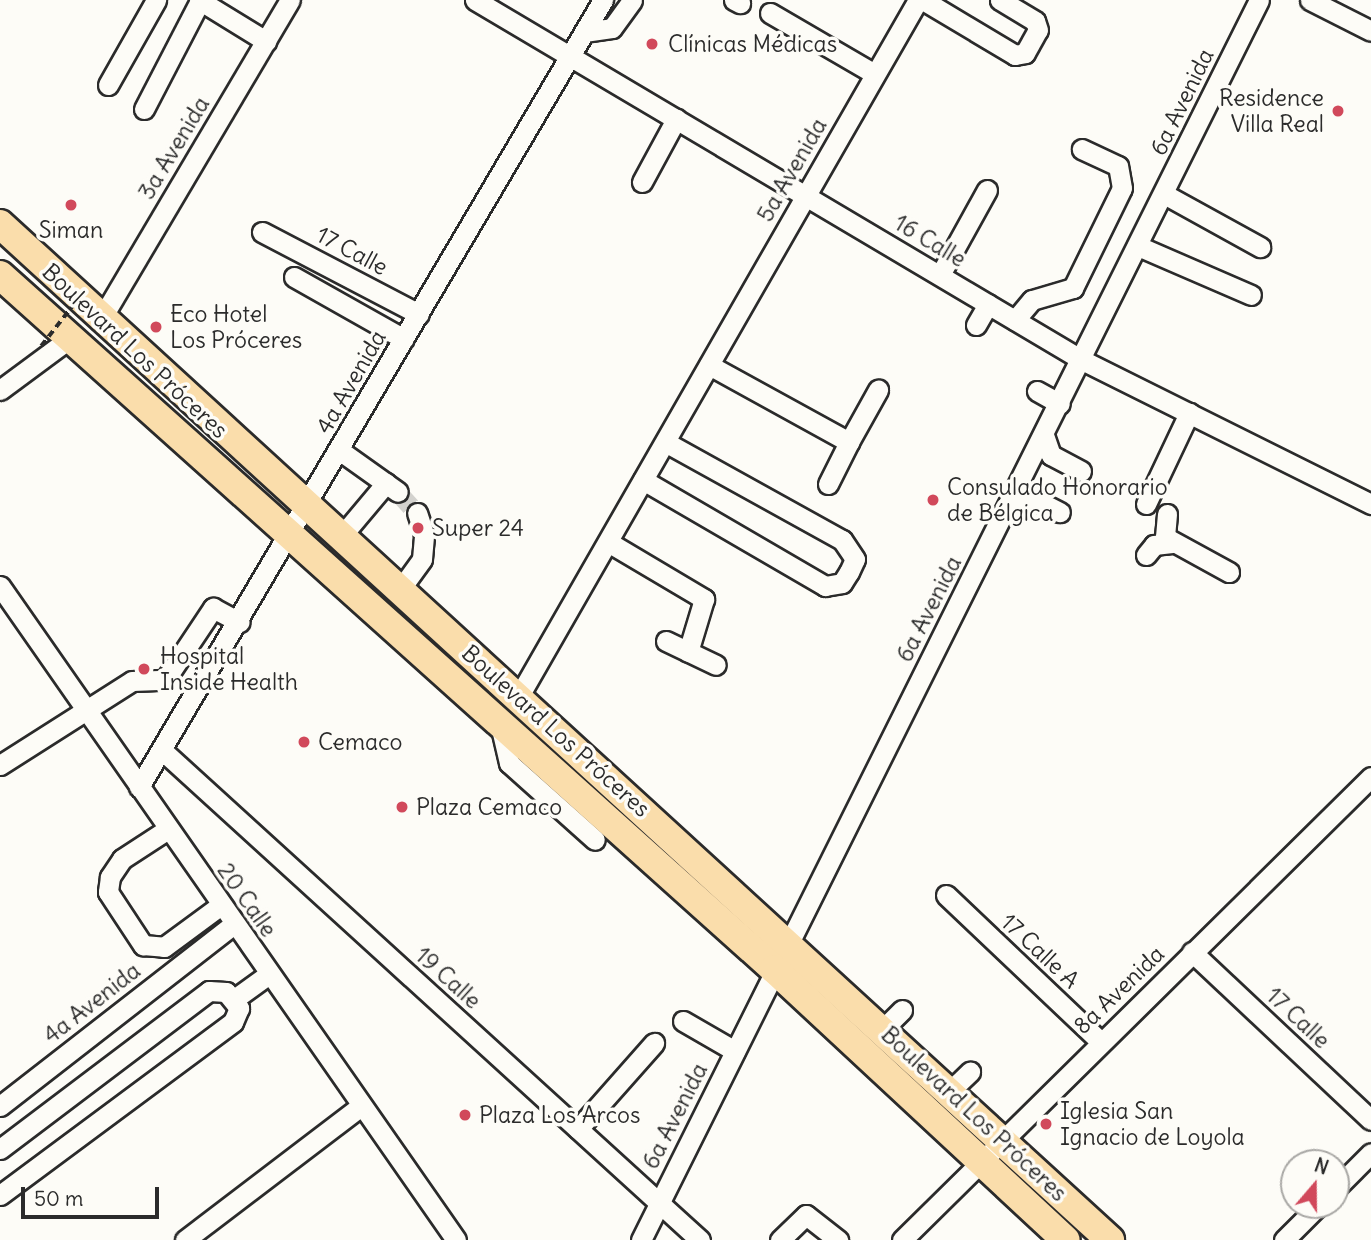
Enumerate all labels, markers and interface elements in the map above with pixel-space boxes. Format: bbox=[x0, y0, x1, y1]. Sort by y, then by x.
place label: Clínicas Médicas bbox=[668, 30, 837, 58]
marker: Clínicas Médicas bbox=[642, 34, 662, 54]
street label: 6a Avenida bbox=[1144, 44, 1220, 160]
place label: Residence Villa Real bbox=[1219, 84, 1324, 138]
street label: 3a Avenida bbox=[133, 92, 215, 204]
marker: Residence Villa Real bbox=[1330, 103, 1346, 119]
street label: 5a Avenida bbox=[751, 113, 833, 227]
marker: Siman bbox=[63, 197, 79, 213]
street label: 16 Calle bbox=[889, 209, 971, 273]
place label: Siman bbox=[39, 216, 103, 244]
street label: 17 Calle bbox=[312, 221, 392, 281]
street label: Boulevard Los Próceres bbox=[37, 258, 233, 444]
place label: Eco Hotel Los Próceres bbox=[170, 300, 302, 354]
marker: Eco Hotel Los Próceres bbox=[148, 319, 164, 335]
street label: 4a Avenida bbox=[310, 325, 392, 439]
place label: Consulado Honorario de Bélgica bbox=[947, 473, 1168, 527]
marker: Consulado Honorario de Bélgica bbox=[925, 492, 941, 508]
place label: Super 24 bbox=[432, 514, 524, 542]
marker: Super 24 bbox=[410, 520, 426, 536]
street label: 6a Avenida bbox=[891, 551, 967, 667]
street label: Boulevard Los Próceres bbox=[456, 639, 656, 823]
place label: Hospital Inside Health bbox=[160, 642, 298, 696]
marker: Hospital Inside Health bbox=[134, 659, 154, 679]
place label: Cemaco bbox=[318, 728, 403, 756]
marker: Cemaco bbox=[296, 734, 312, 750]
place label: Plaza Cemaco bbox=[416, 793, 562, 821]
marker: Plaza Cemaco bbox=[394, 799, 410, 815]
street label: 20 Calle bbox=[212, 858, 282, 942]
street label: 17 Calle A bbox=[995, 908, 1085, 994]
street label: 8a Avenida bbox=[1068, 940, 1170, 1040]
street label: 19 Calle bbox=[410, 941, 486, 1015]
street label: 4a Avenida bbox=[38, 957, 146, 1049]
street label: 17 Calle bbox=[1261, 982, 1335, 1054]
street label: Boulevard Los Próceres bbox=[876, 1021, 1072, 1207]
street label: 6a Avenida bbox=[637, 1058, 713, 1174]
place label: Iglesia San Ignacio de Loyola bbox=[1060, 1097, 1245, 1151]
place label: Plaza Los Arcos bbox=[479, 1101, 640, 1129]
marker: Plaza Los Arcos bbox=[457, 1107, 473, 1123]
marker: Iglesia San Ignacio de Loyola bbox=[1038, 1116, 1054, 1132]
north arrow bbox=[1280, 1149, 1350, 1219]
text: N bbox=[1311, 1153, 1332, 1180]
scale bar bbox=[24, 1174, 163, 1218]
text: 50 m bbox=[34, 1185, 83, 1212]

